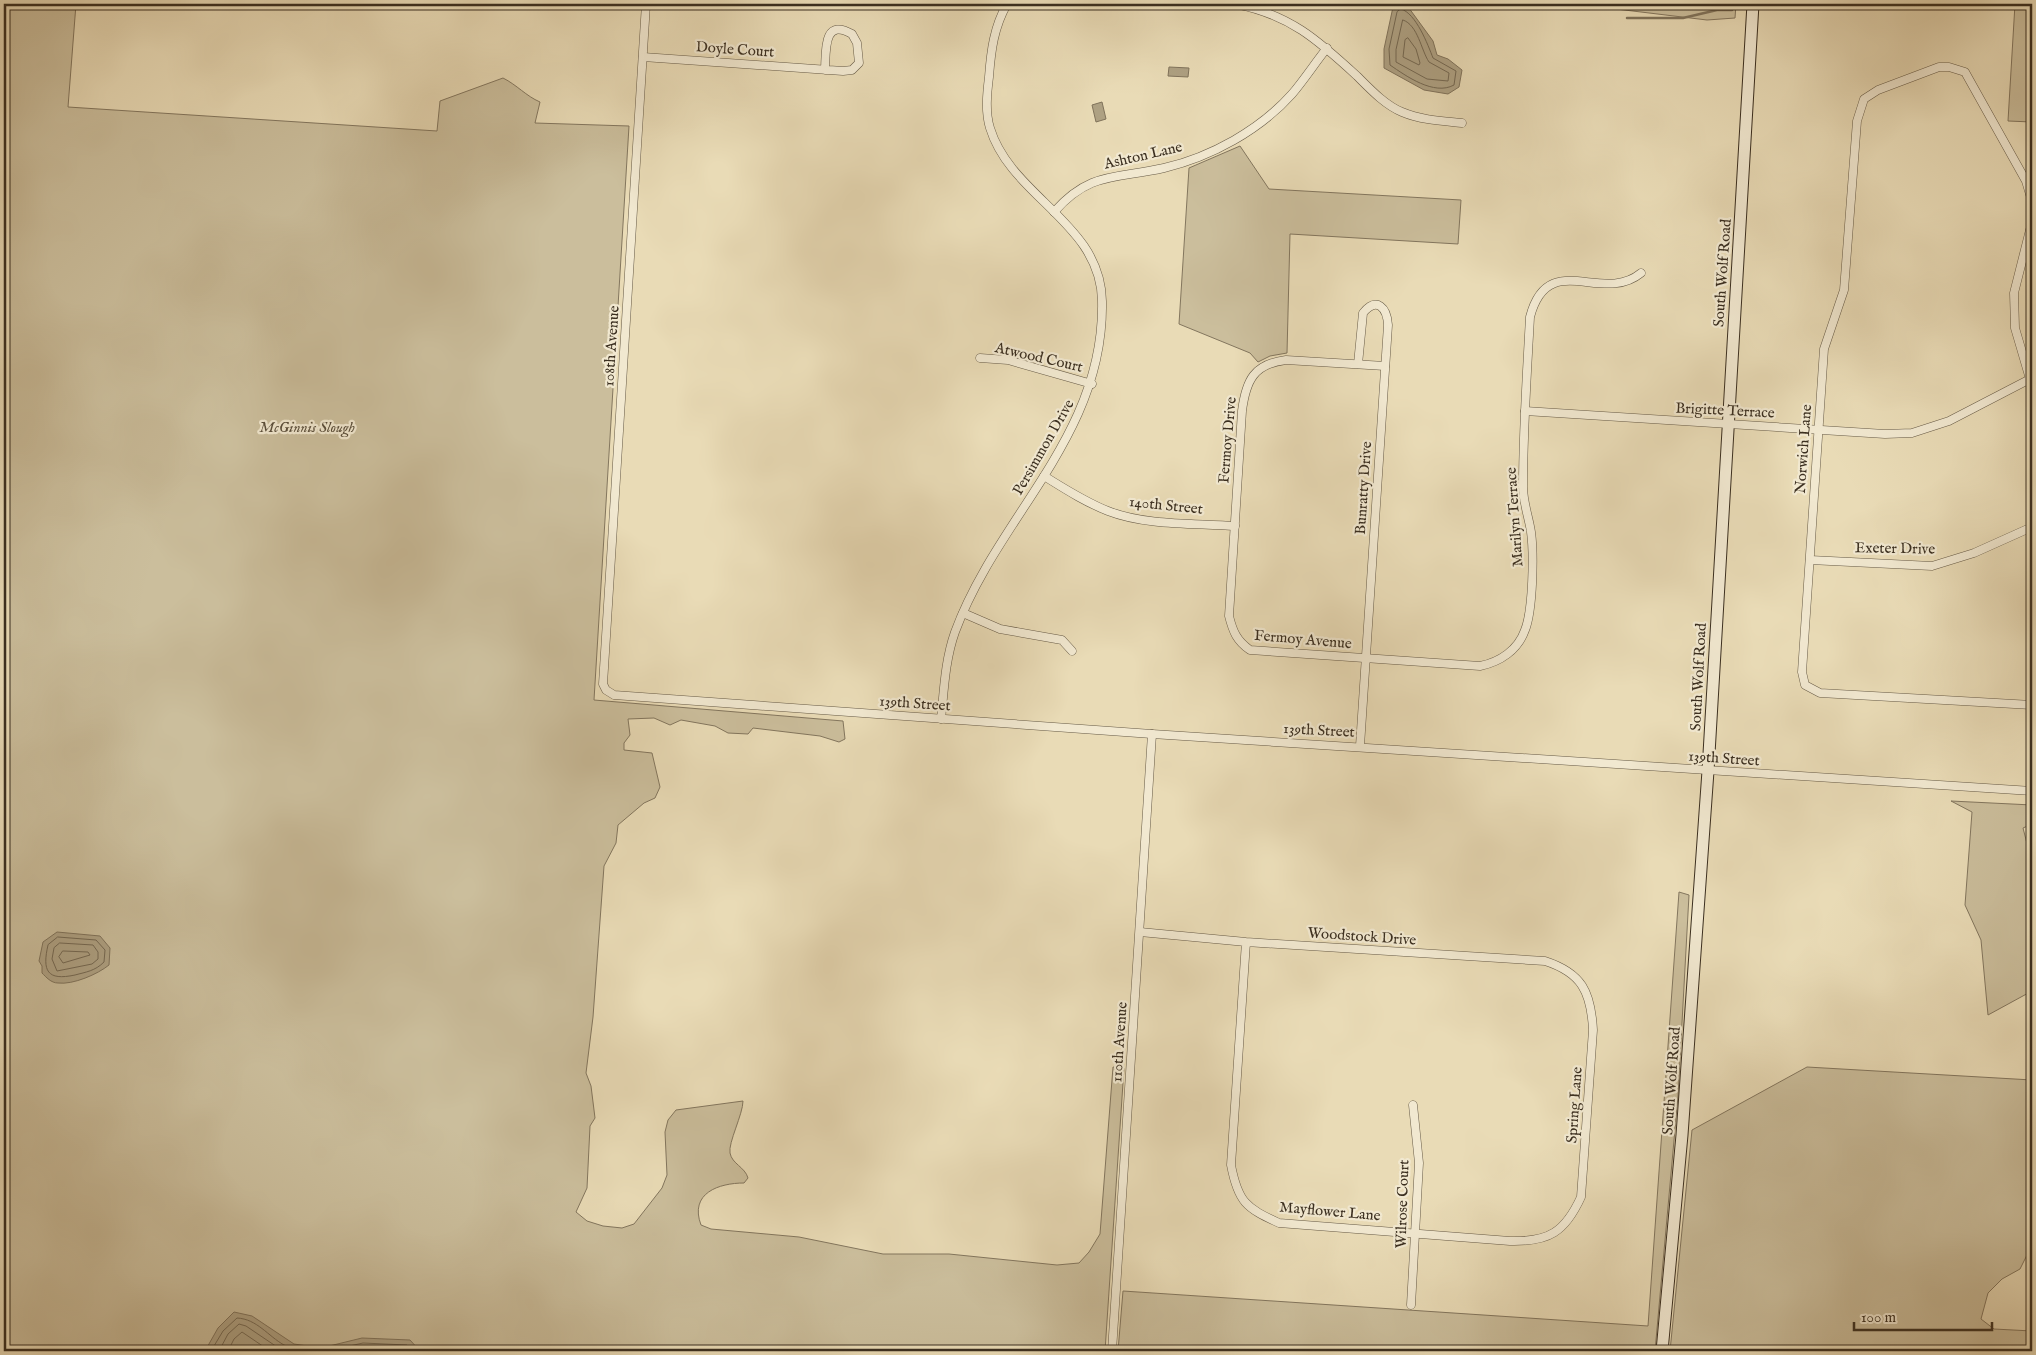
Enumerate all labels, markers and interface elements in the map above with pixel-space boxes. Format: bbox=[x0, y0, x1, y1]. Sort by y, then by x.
street label: Doyle Court bbox=[695, 37, 775, 62]
street label: Ashton Lane bbox=[1101, 137, 1184, 174]
street label: South Wolf Road bbox=[1709, 217, 1736, 328]
street label: 108th Avenue bbox=[599, 305, 624, 387]
street label: Atwood Court bbox=[992, 338, 1085, 377]
street label: Persimmon Drive bbox=[1008, 396, 1079, 499]
street label: Fermoy Drive bbox=[1214, 396, 1241, 484]
street label: Brigitte Terrace bbox=[1675, 398, 1775, 423]
street label: Norwich Lane bbox=[1791, 404, 1816, 494]
park label: McGinnis Slough bbox=[259, 418, 355, 438]
street label: Bunratty Drive bbox=[1351, 441, 1376, 535]
street label: Marilyn Terrace bbox=[1502, 466, 1527, 568]
street label: 140th Street bbox=[1128, 492, 1204, 519]
street label: Exeter Drive bbox=[1855, 538, 1935, 559]
street label: South Wolf Road bbox=[1686, 622, 1711, 732]
street label: Fermoy Avenue bbox=[1253, 626, 1353, 653]
street label: 139th Street bbox=[879, 692, 951, 715]
street label: 139th Street bbox=[1283, 719, 1355, 742]
street label: 139th Street bbox=[1688, 747, 1760, 770]
street label: Woodstock Drive bbox=[1307, 923, 1417, 950]
street label: 110th Avenue bbox=[1107, 1001, 1132, 1083]
street label: South Wolf Road bbox=[1658, 1025, 1685, 1136]
street label: Spring Lane bbox=[1562, 1066, 1587, 1144]
street label: Wilrose Court bbox=[1391, 1159, 1414, 1249]
street label: Mayflower Lane bbox=[1279, 1198, 1381, 1225]
scale bar bbox=[1854, 1300, 1991, 1332]
text: 100 m bbox=[1861, 1308, 1897, 1327]

